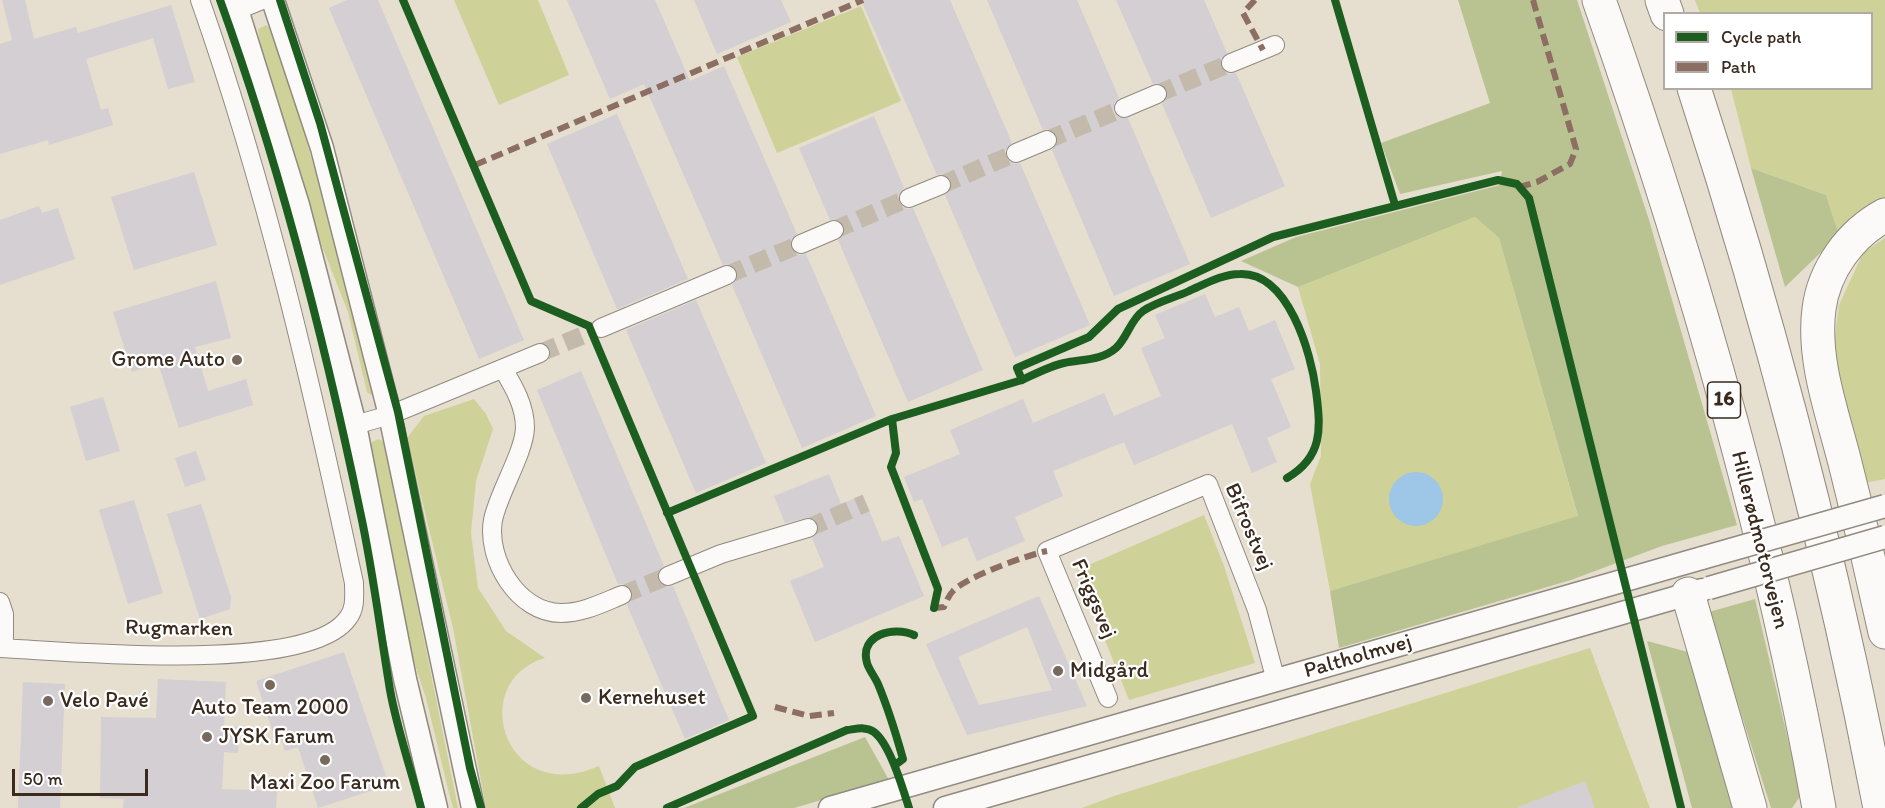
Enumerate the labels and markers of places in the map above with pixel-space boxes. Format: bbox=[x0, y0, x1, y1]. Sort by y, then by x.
place label: Grome Auto bbox=[111, 347, 225, 373]
marker: Grome Auto bbox=[230, 353, 244, 367]
place label: Midgård bbox=[1070, 658, 1149, 684]
marker: Midgård bbox=[1051, 664, 1065, 678]
marker: Auto Team 2000 bbox=[263, 678, 277, 692]
place label: Kernehuset bbox=[598, 685, 706, 711]
place label: Velo Pavé bbox=[60, 688, 149, 714]
marker: Kernehuset bbox=[579, 691, 593, 705]
marker: Velo Pavé bbox=[41, 694, 55, 708]
place label: Auto Team 2000 bbox=[191, 695, 349, 721]
place label: JYSK Farum bbox=[219, 724, 334, 750]
marker: JYSK Farum bbox=[200, 730, 214, 744]
marker: Maxi Zoo Farum bbox=[318, 753, 332, 767]
place label: Maxi Zoo Farum bbox=[250, 770, 400, 796]

